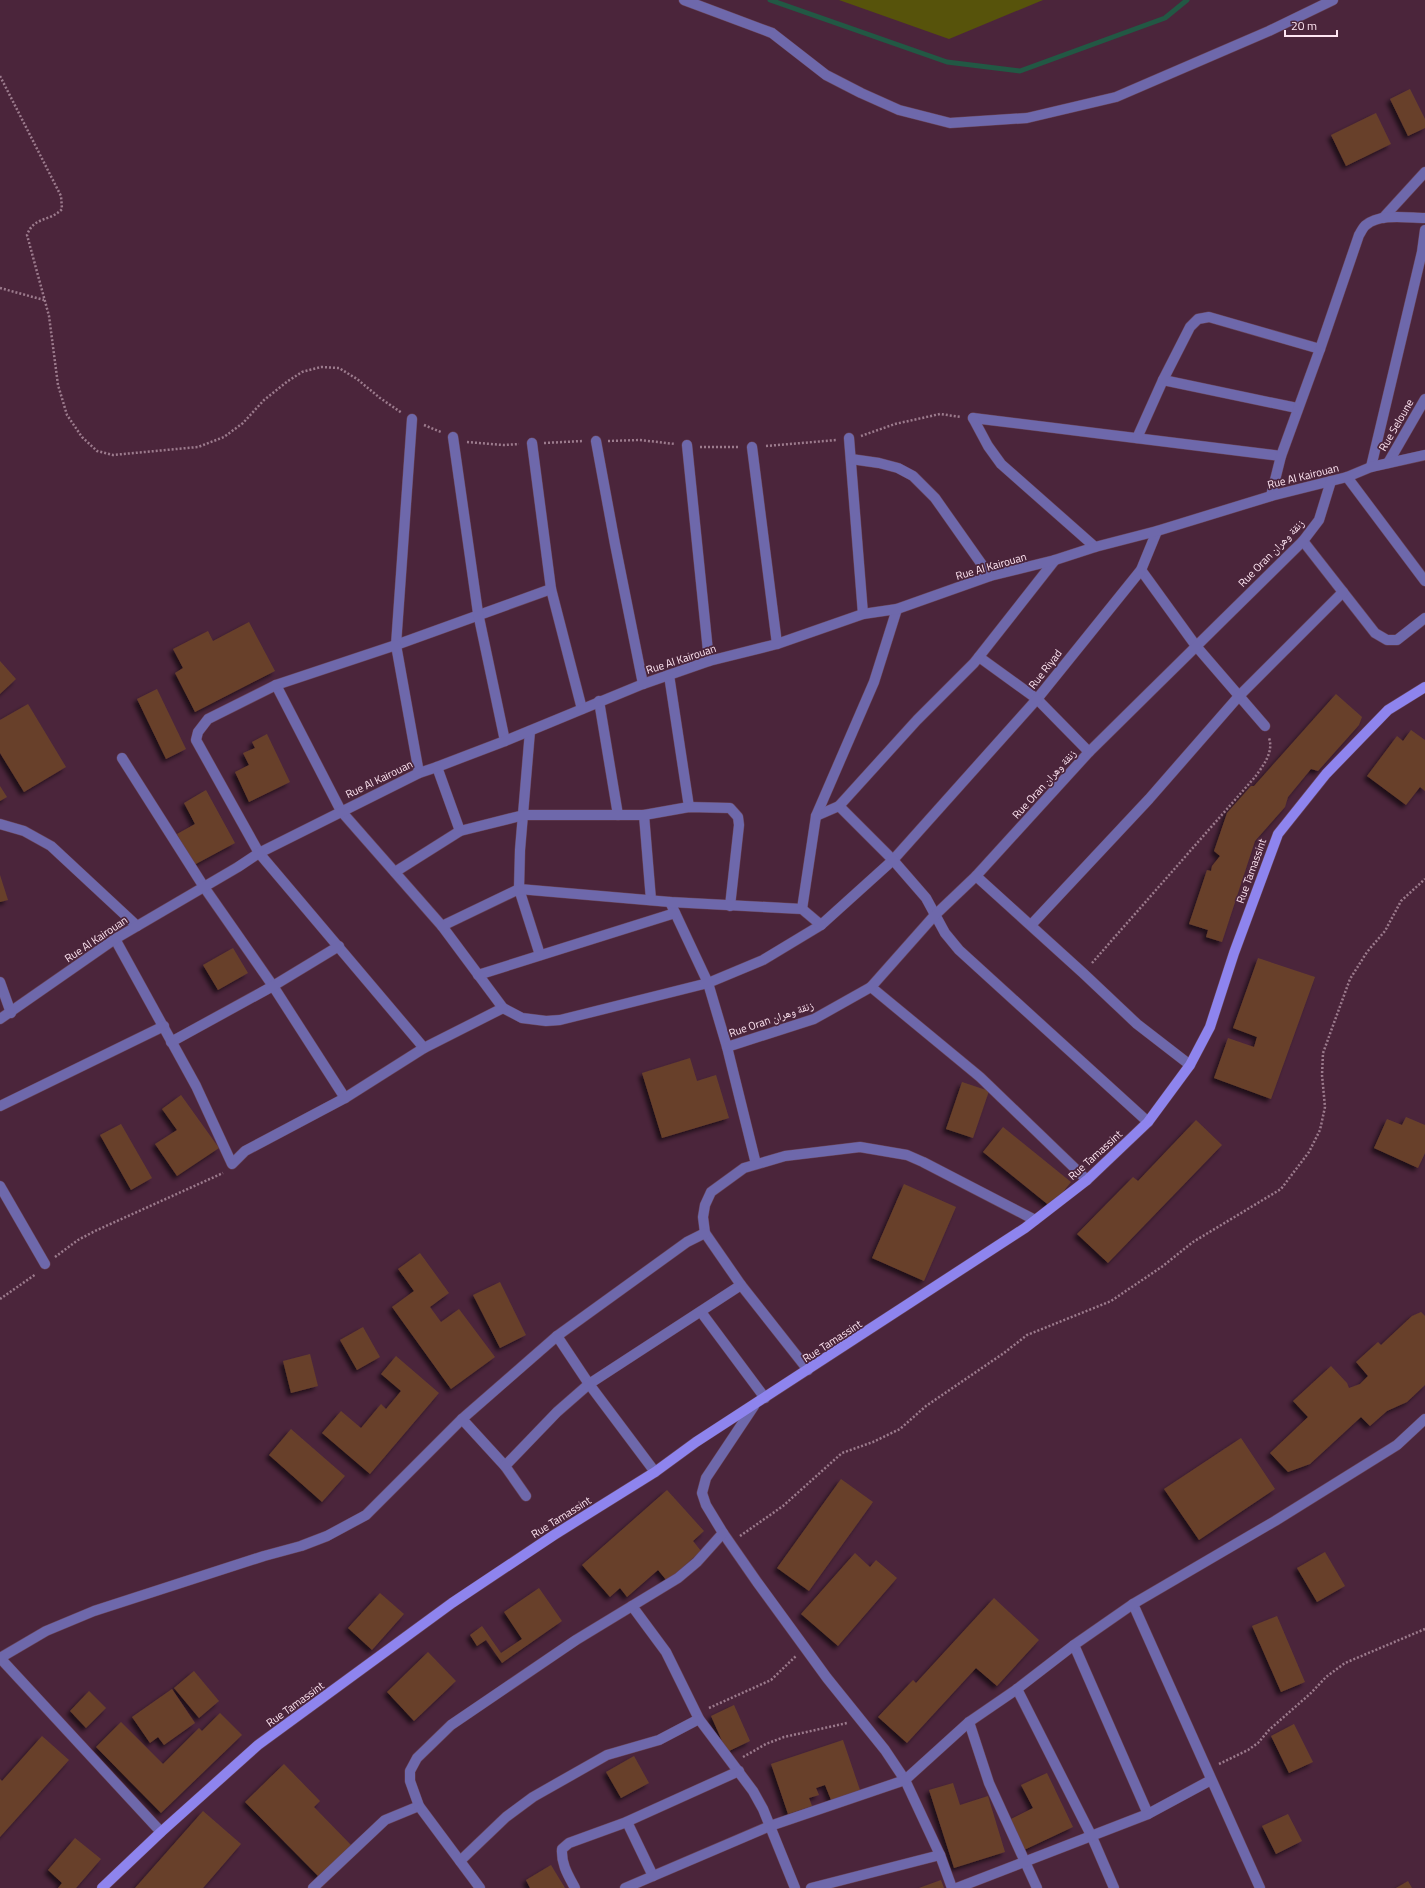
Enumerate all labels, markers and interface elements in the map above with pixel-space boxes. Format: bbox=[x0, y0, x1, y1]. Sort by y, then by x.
scale bar bbox=[1285, 12, 1337, 38]
text: 20 m bbox=[1291, 16, 1317, 35]
street label: Rue Seloune bbox=[1375, 396, 1418, 454]
street label: Rue Al Kairouan bbox=[1266, 459, 1340, 493]
street label: Rue Oran زنقة وهران bbox=[1234, 516, 1308, 590]
street label: Rue Al Kairouan bbox=[954, 548, 1028, 584]
street label: Rue Al Kairouan bbox=[644, 640, 718, 678]
street label: Rue Riyad bbox=[1024, 646, 1066, 692]
street label: Rue Oran زنقة وهران bbox=[1008, 746, 1080, 822]
street label: Rue Al Kairouan bbox=[343, 756, 415, 802]
street label: Rue Tamassint bbox=[1232, 836, 1270, 906]
street label: Rue Al Kairouan bbox=[61, 912, 131, 966]
street label: Rue Oran زنقة وهران bbox=[726, 997, 816, 1041]
street label: Rue Tamassint bbox=[1064, 1126, 1126, 1184]
street label: Rue Tamassint bbox=[799, 1316, 865, 1366]
street label: Rue Tamassint bbox=[528, 1492, 594, 1542]
street label: Rue Tamassint bbox=[263, 1677, 327, 1730]

